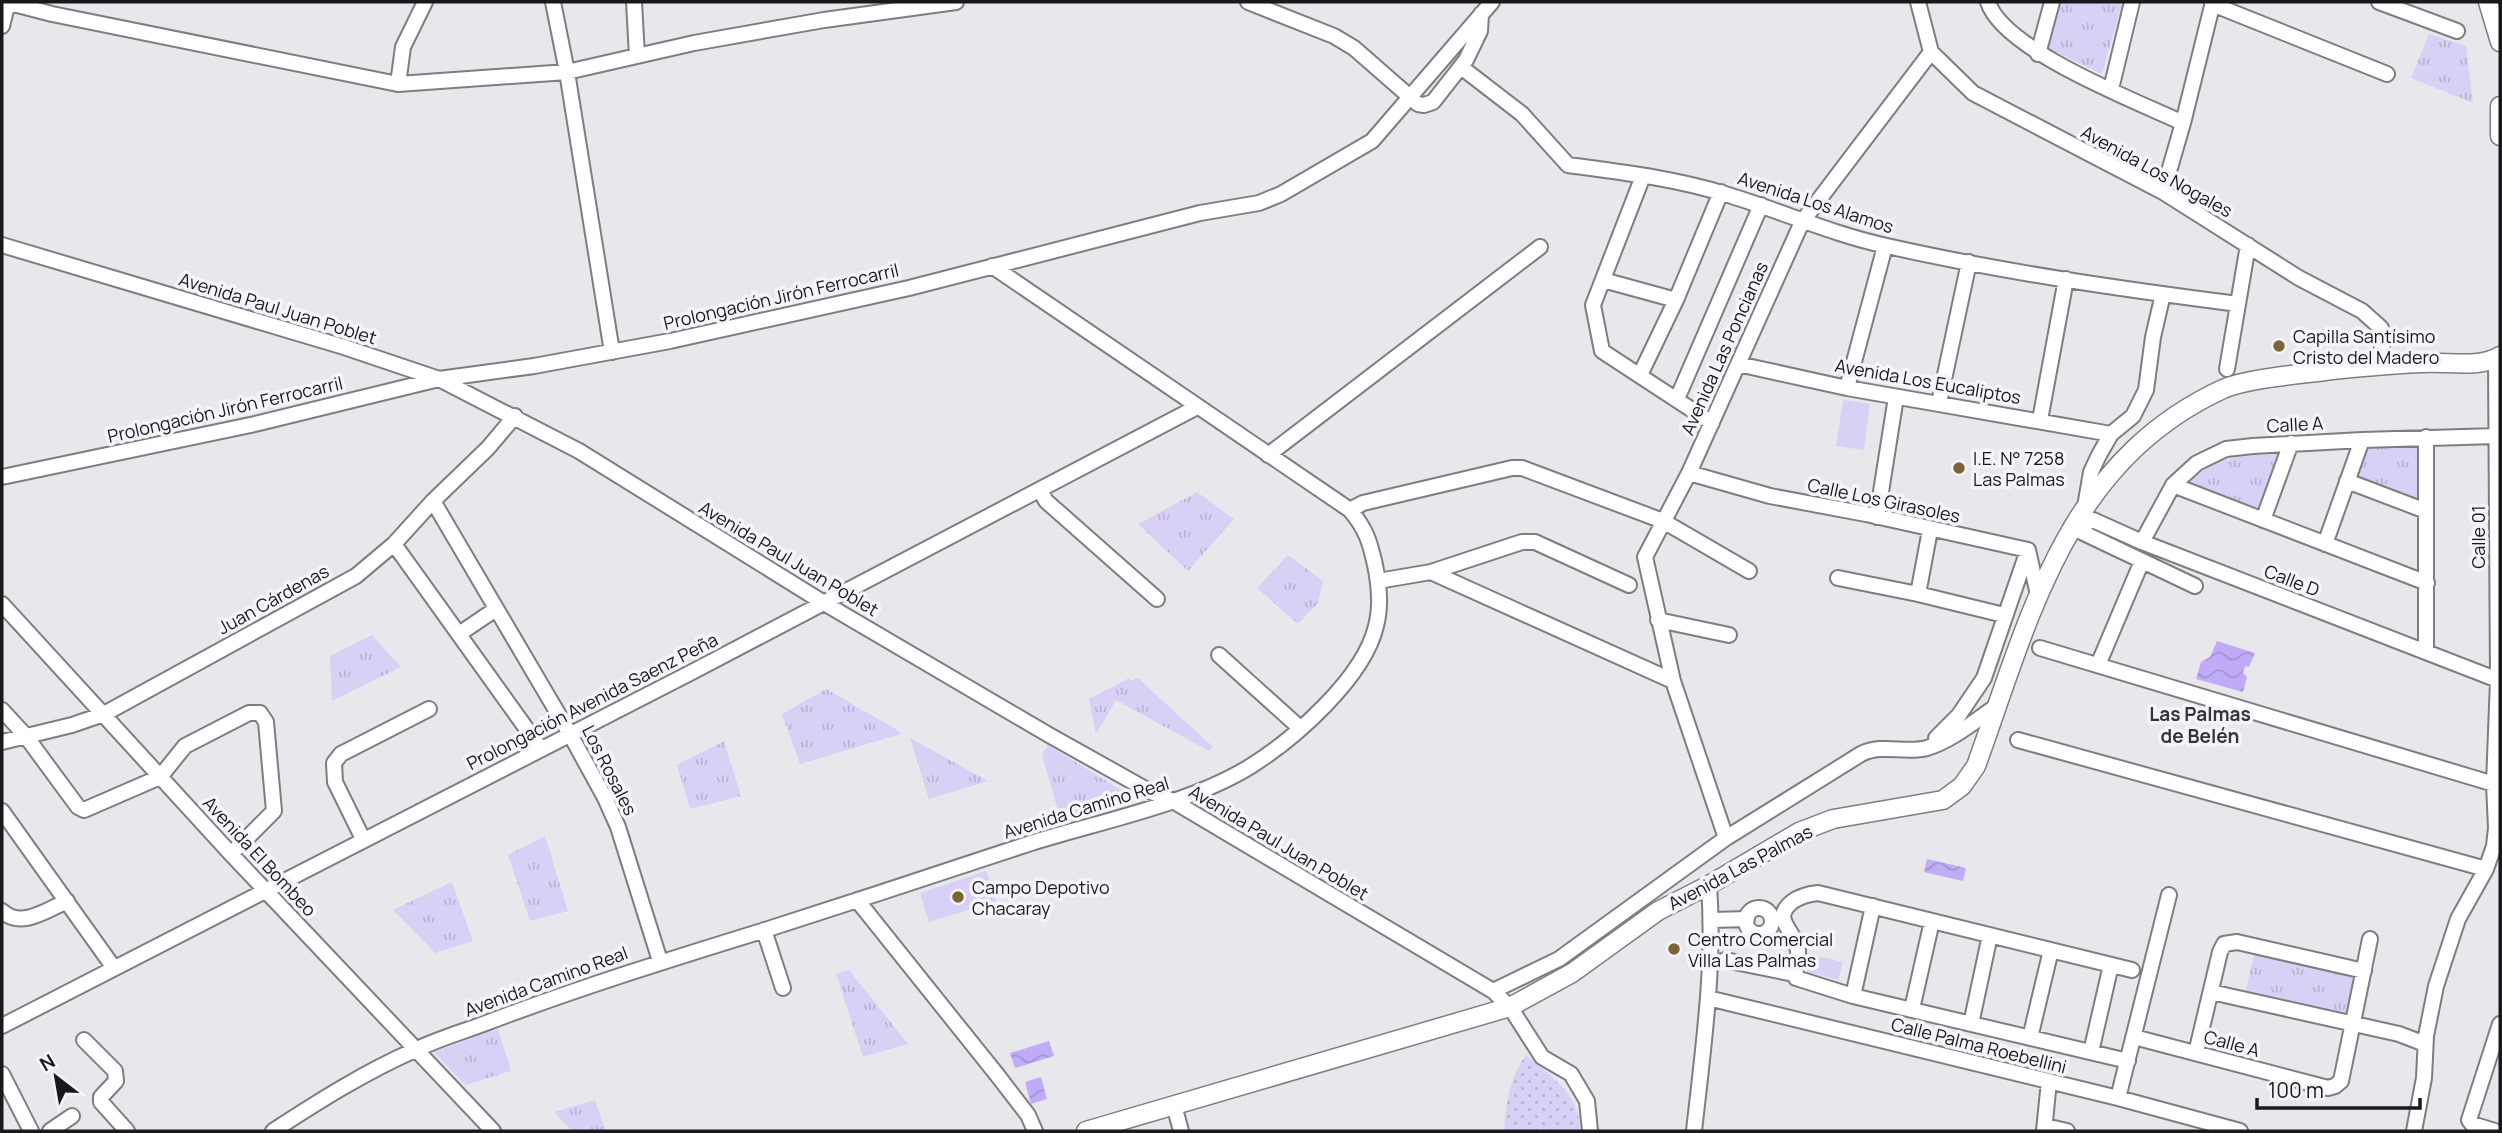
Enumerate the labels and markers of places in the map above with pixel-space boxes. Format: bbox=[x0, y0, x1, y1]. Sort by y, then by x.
place label: Capilla Santísimo Cristo del Madero bbox=[2293, 324, 2439, 369]
marker: Capilla Santísimo Cristo del Madero bbox=[2271, 338, 2287, 354]
place label: I.E. N° 7258 Las Palmas bbox=[1973, 446, 2065, 491]
marker: I.E. N° 7258 Las Palmas bbox=[1951, 460, 1967, 476]
place label: Campo Depotivo Chacaray bbox=[972, 875, 1110, 920]
marker: Campo Depotivo Chacaray bbox=[950, 889, 966, 905]
place label: Centro Comercial Villa Las Palmas bbox=[1688, 927, 1833, 972]
marker: Centro Comercial Villa Las Palmas bbox=[1666, 941, 1682, 957]

